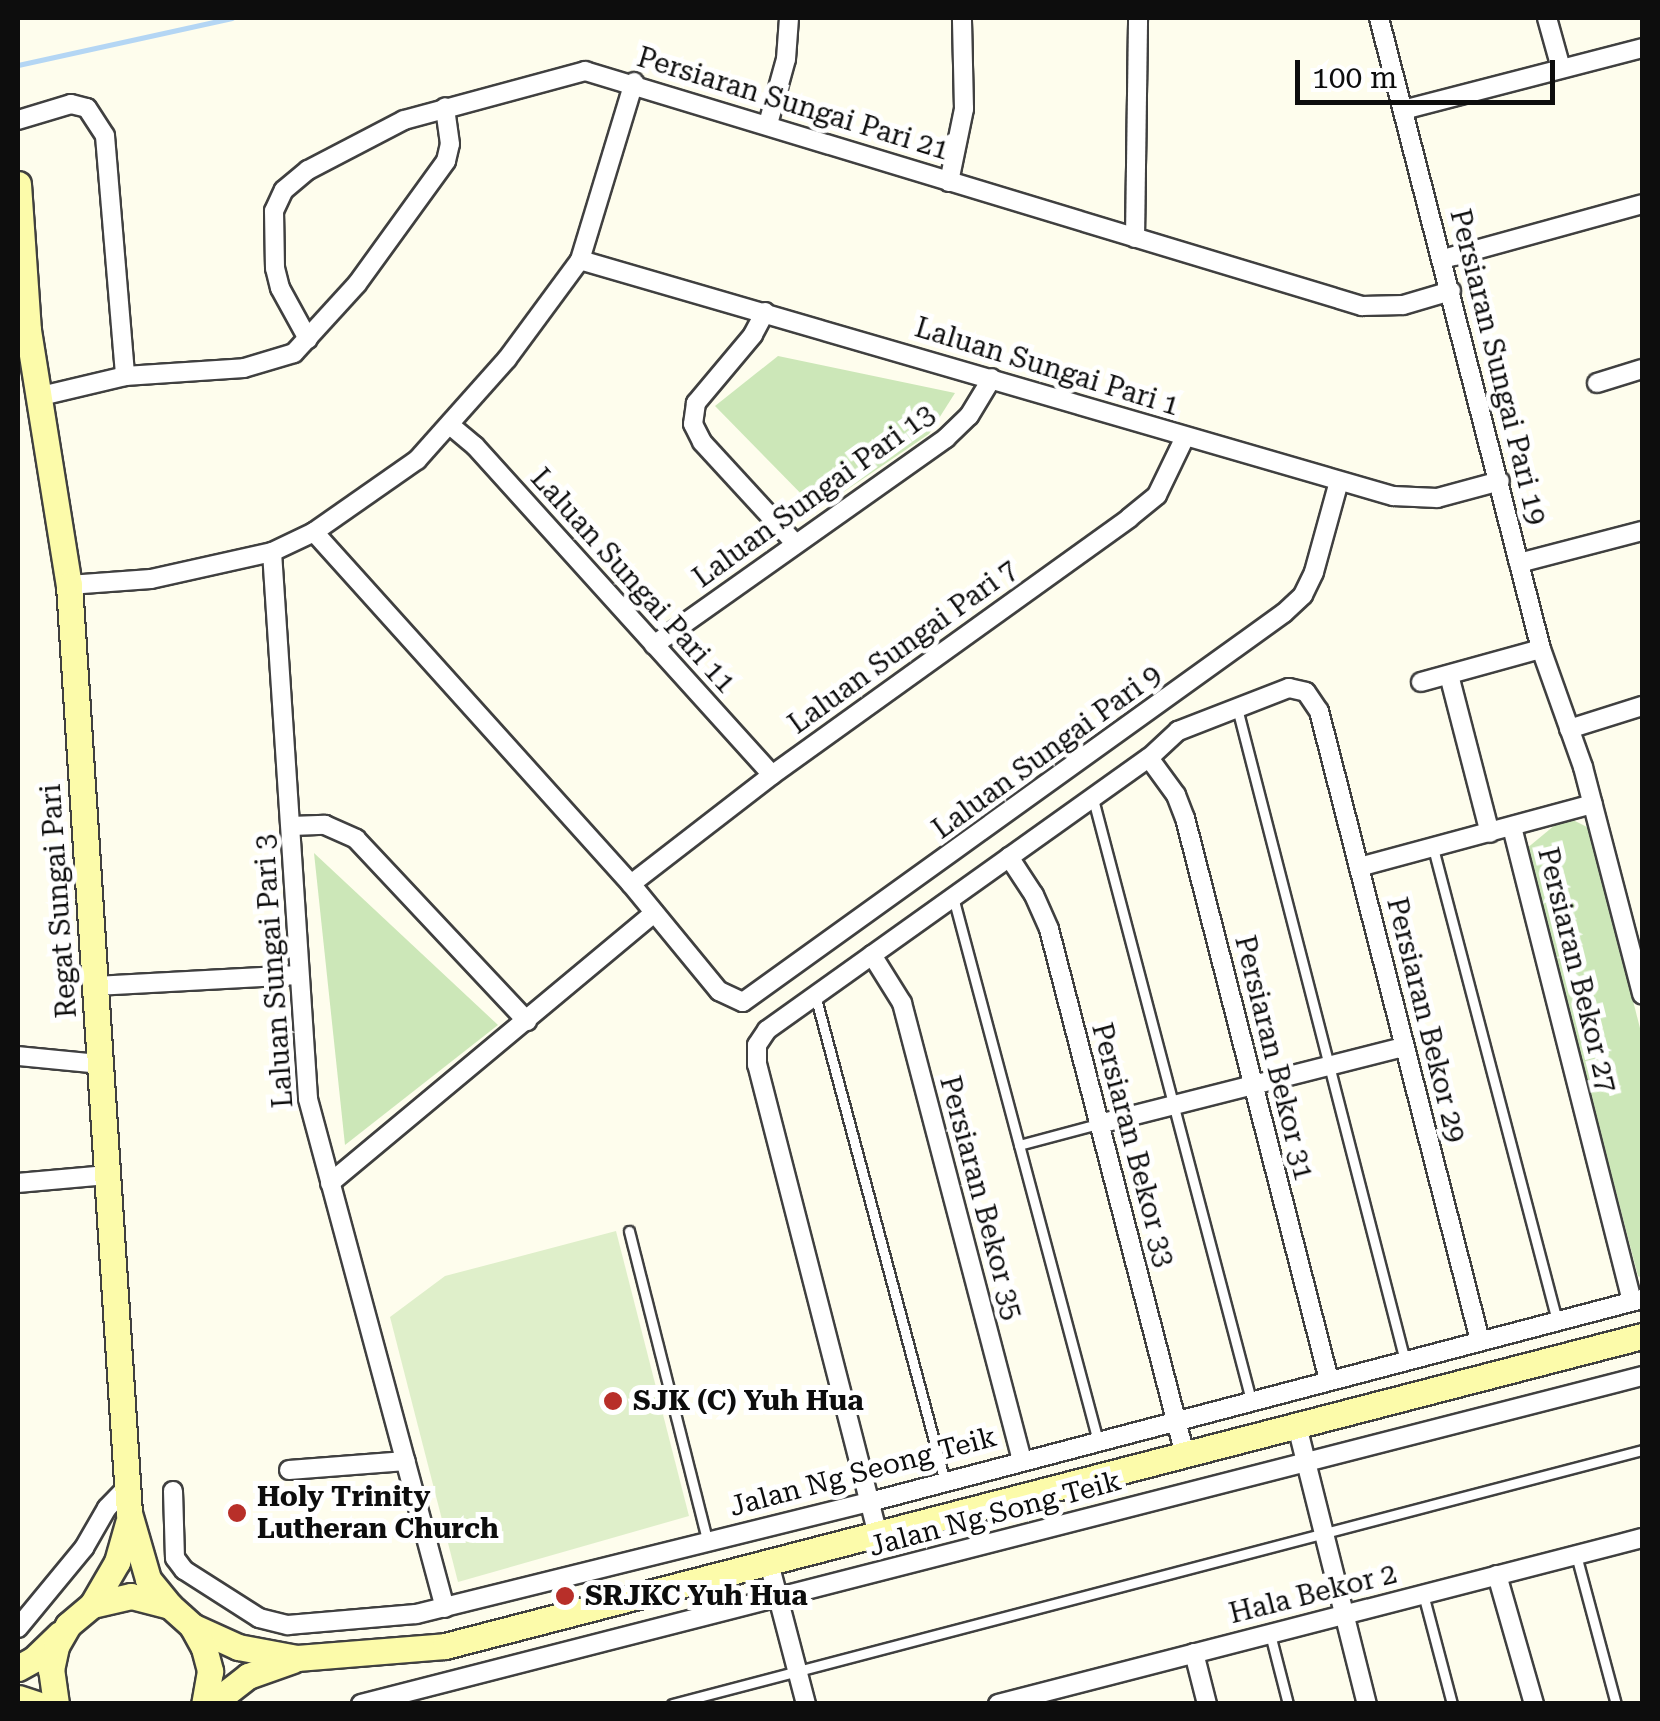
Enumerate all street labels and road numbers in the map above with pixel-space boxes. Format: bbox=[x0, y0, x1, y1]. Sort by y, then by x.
street label: Persiaran Sungai Pari 21 bbox=[633, 41, 953, 167]
street label: Persiaran Sungai Pari 19 bbox=[1442, 206, 1554, 528]
street label: Laluan Sungai Pari 1 bbox=[911, 311, 1183, 423]
street label: Laluan Sungai Pari 13 bbox=[687, 397, 941, 595]
street label: Laluan Sungai Pari 11 bbox=[523, 462, 743, 700]
street label: Laluan Sungai Pari 7 bbox=[782, 553, 1024, 741]
street label: Laluan Sungai Pari 9 bbox=[926, 658, 1168, 846]
street label: Regat Sungai Pari bbox=[34, 783, 84, 1019]
street label: Laluan Sungai Pari 3 bbox=[248, 833, 300, 1109]
street label: Persiaran Bekor 27 bbox=[1530, 844, 1624, 1096]
street label: Persiaran Bekor 29 bbox=[1379, 894, 1473, 1146]
street label: Persiaran Bekor 31 bbox=[1227, 932, 1321, 1184]
street label: Persiaran Bekor 33 bbox=[1084, 1019, 1182, 1271]
street label: Persiaran Bekor 35 bbox=[932, 1072, 1030, 1324]
street label: Jalan Ng Seong Teik bbox=[726, 1420, 1000, 1524]
street label: Jalan Ng Song Teik bbox=[865, 1464, 1125, 1564]
street label: Hala Bekor 2 bbox=[1226, 1557, 1400, 1631]

